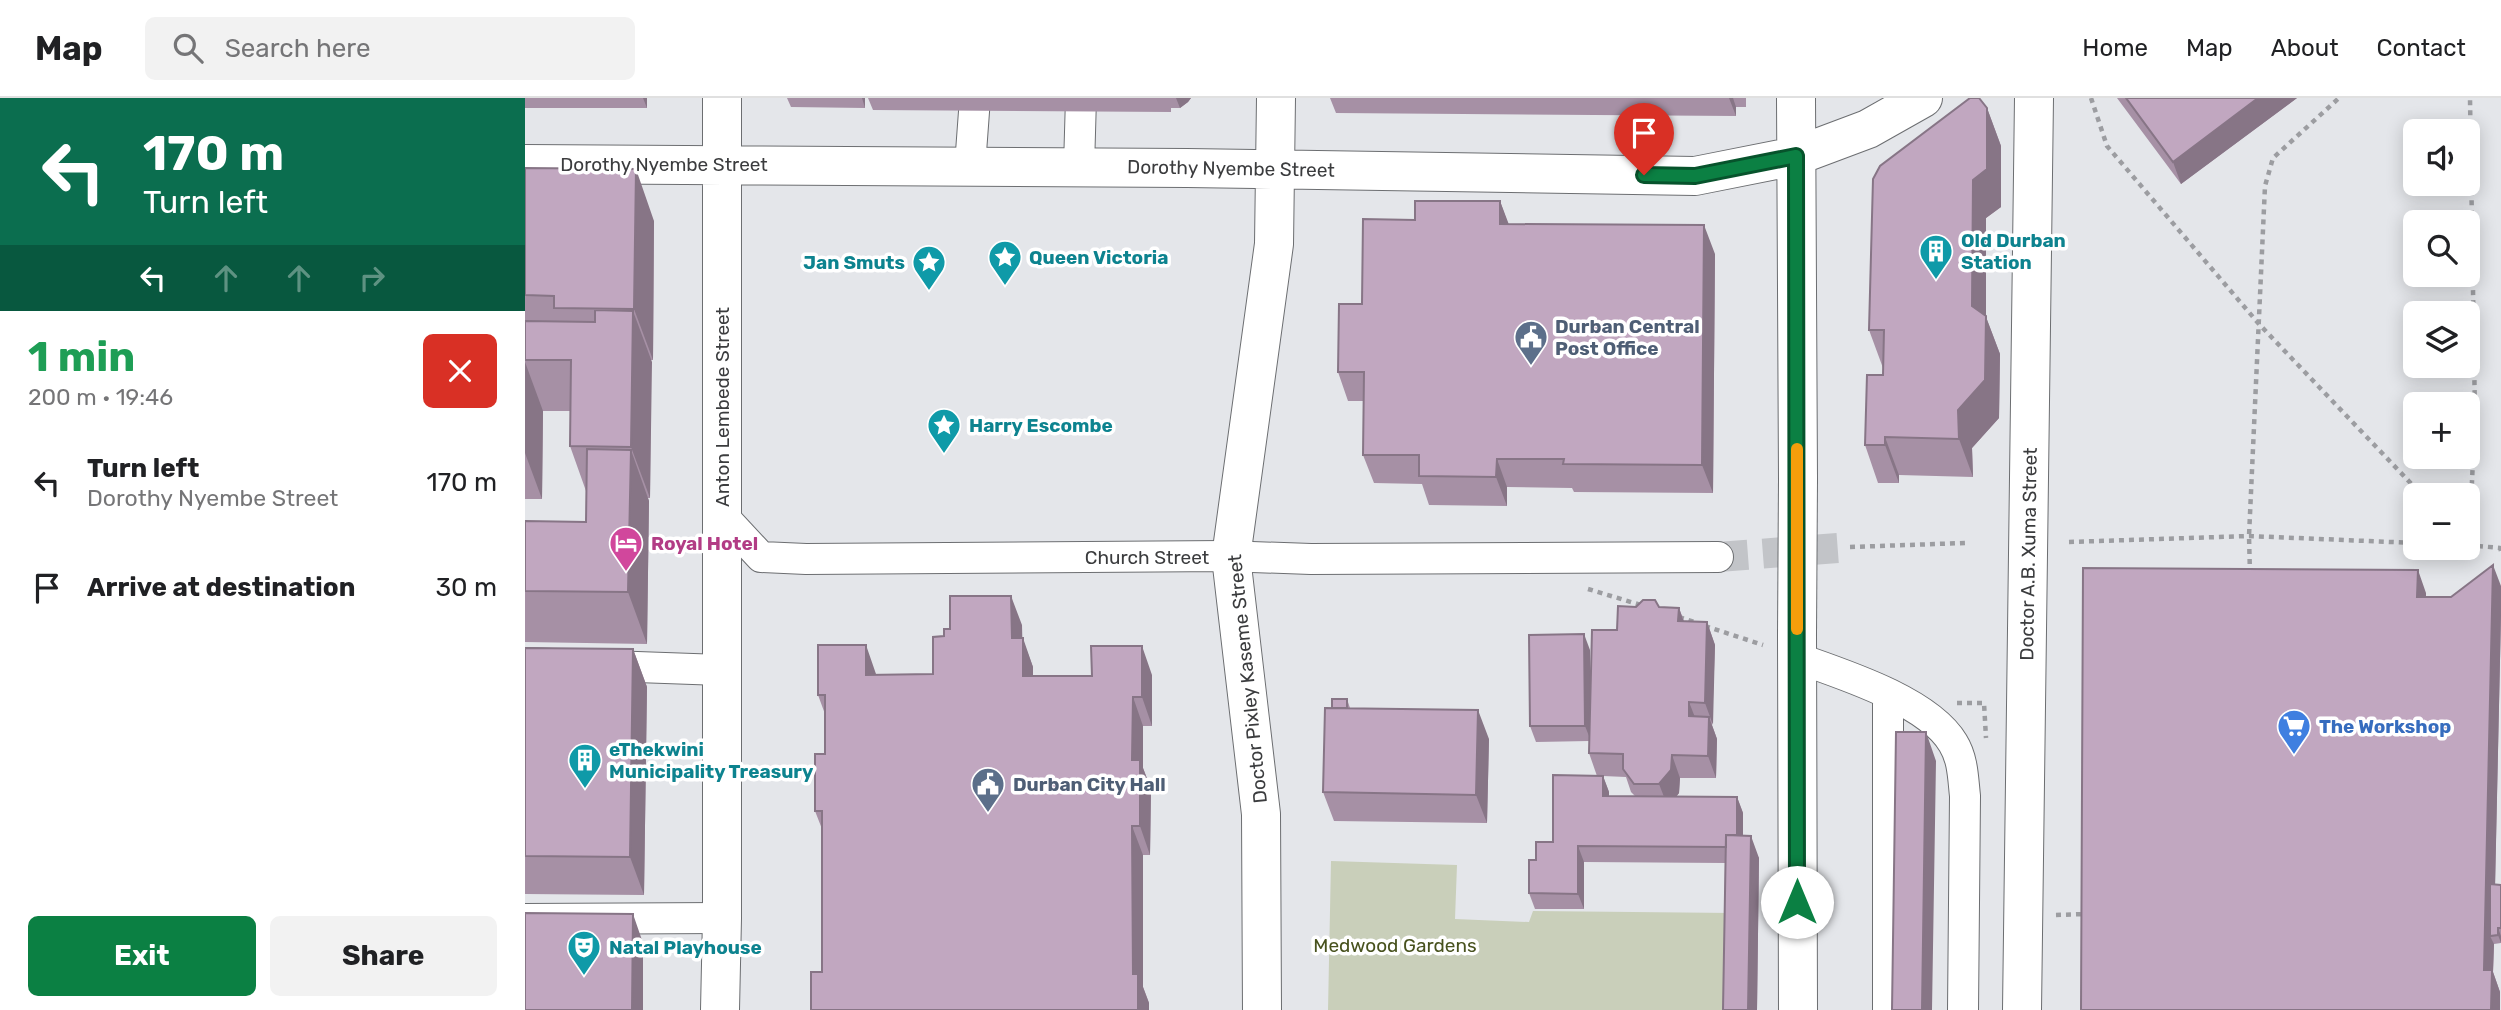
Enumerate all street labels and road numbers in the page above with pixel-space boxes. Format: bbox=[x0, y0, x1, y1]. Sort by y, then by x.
street label: Dorothy Nyembe Street bbox=[560, 153, 768, 176]
street label: Dorothy Nyembe Street bbox=[1127, 155, 1336, 182]
street label: Anton Lembede Street bbox=[711, 306, 734, 507]
street label: Doctor A.B. Xuma Street bbox=[2015, 447, 2042, 661]
street label: Church Street bbox=[1085, 546, 1210, 569]
street label: Doctor Pixley Kaseme Street bbox=[1223, 553, 1272, 804]

